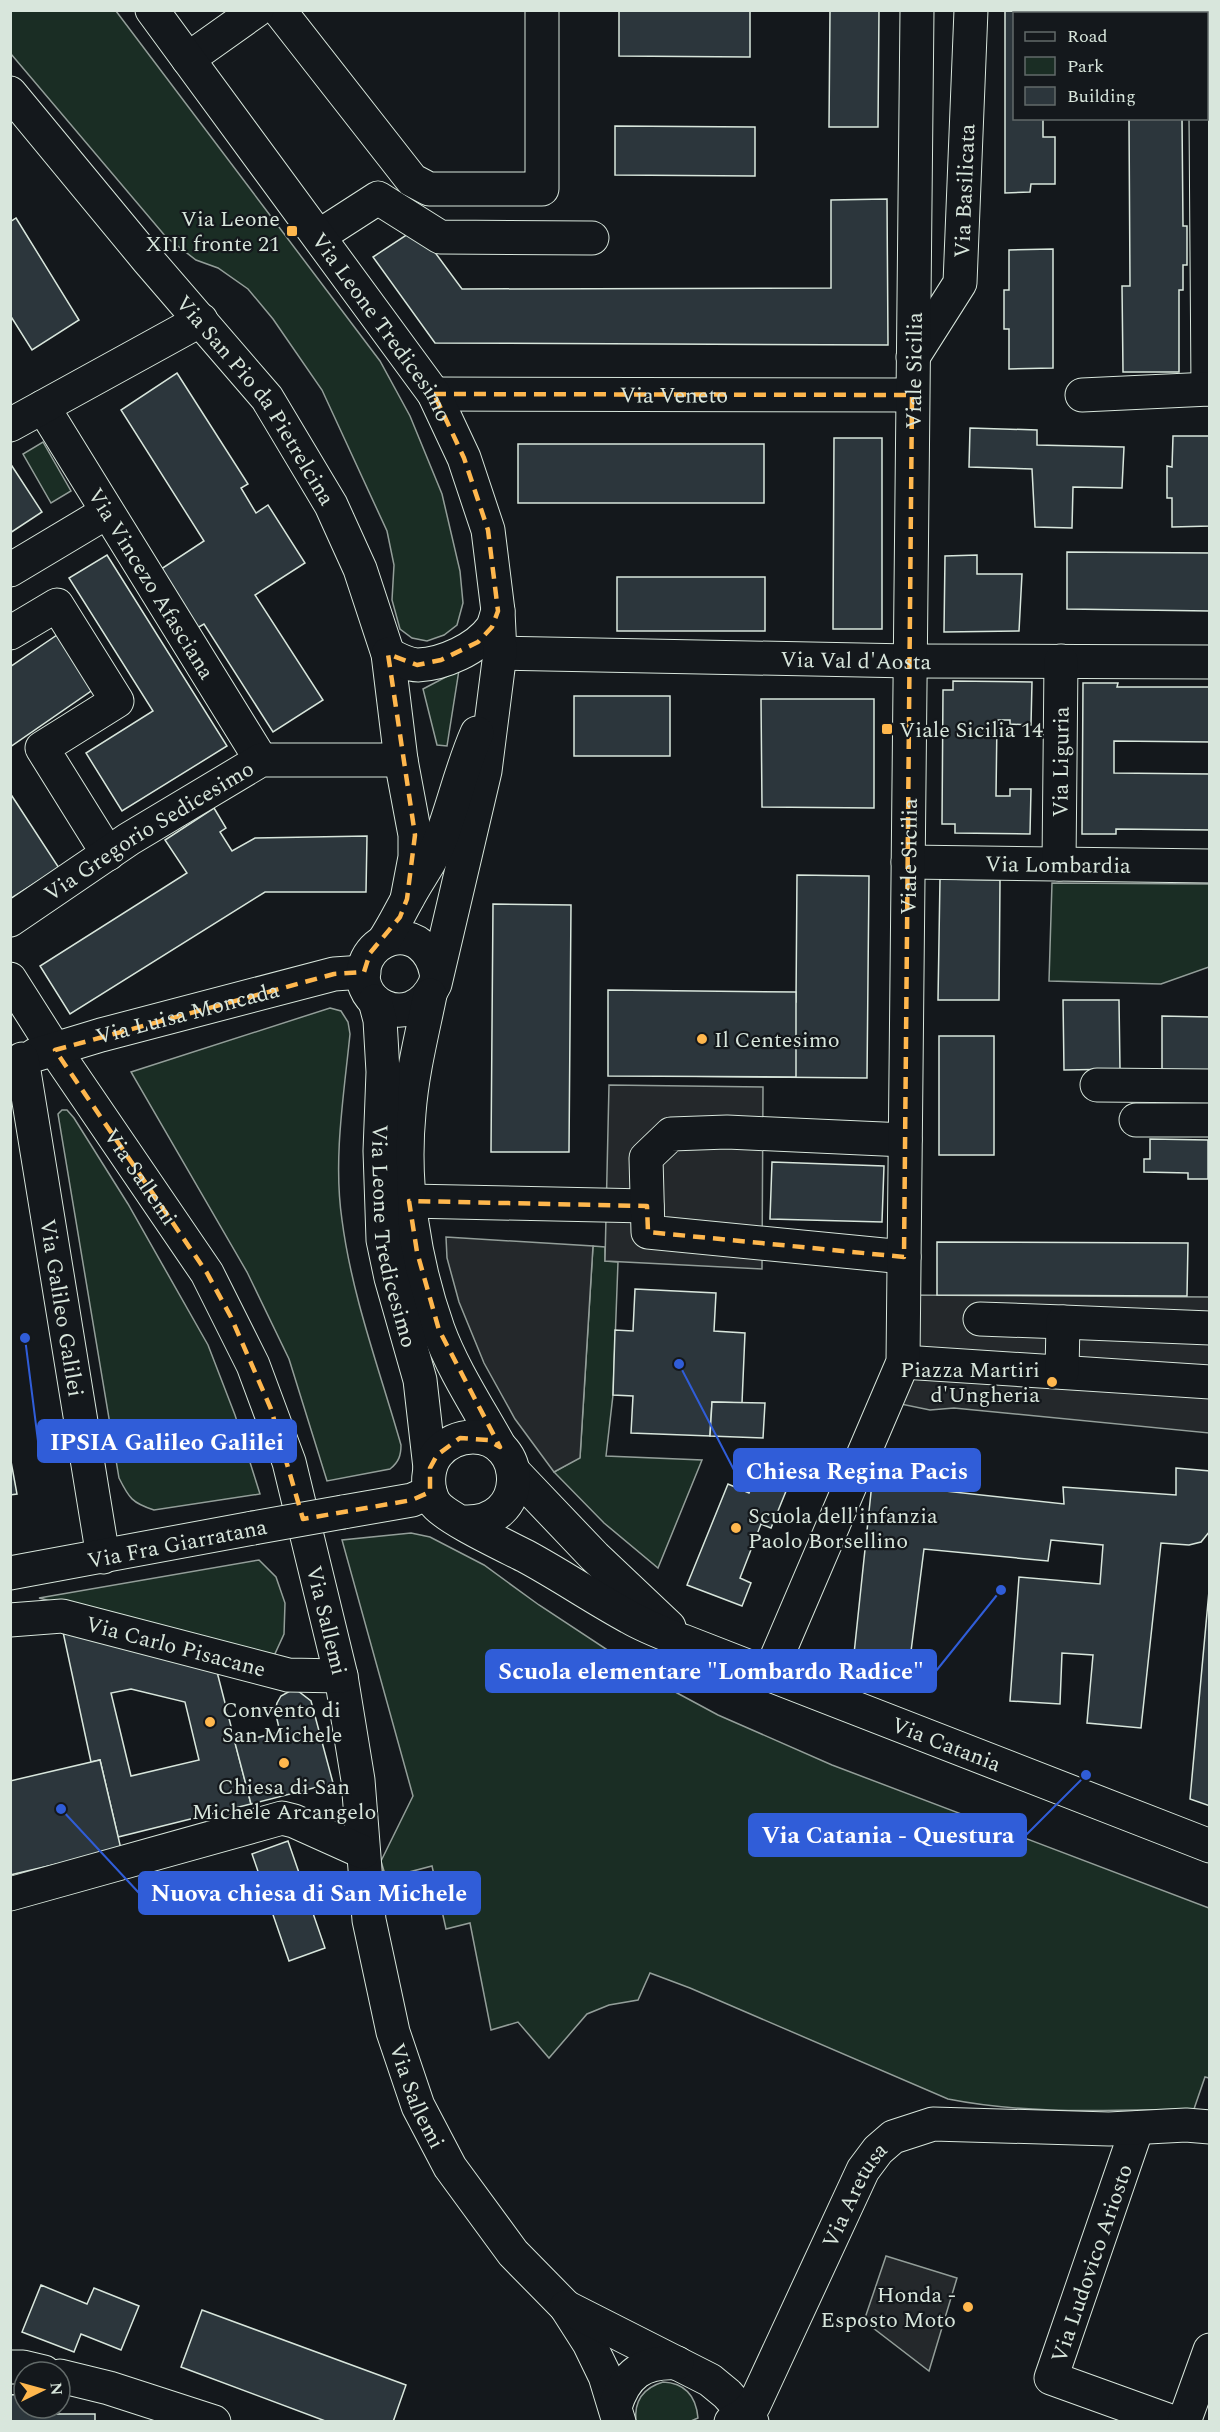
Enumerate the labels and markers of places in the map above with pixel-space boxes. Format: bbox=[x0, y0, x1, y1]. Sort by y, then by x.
place label: Via Leone XIII fronte 21 bbox=[146, 203, 280, 261]
marker: Via Leone XIII fronte 21 bbox=[285, 224, 299, 238]
place label: Viale Sicilia 14 bbox=[899, 714, 1043, 747]
marker: Viale Sicilia 14 bbox=[880, 722, 894, 736]
place label: Il Centesimo bbox=[714, 1024, 840, 1057]
marker: Il Centesimo bbox=[695, 1032, 709, 1046]
place label: Piazza Martiri d'Ungheria bbox=[900, 1354, 1040, 1412]
marker: Piazza Martiri d'Ungheria bbox=[1045, 1375, 1059, 1389]
callout: IPSIA Galileo Galilei bbox=[38, 1420, 296, 1462]
callout: Chiesa Regina Pacis bbox=[734, 1449, 980, 1491]
place label: Scuola dell'infanzia Paolo Borsellino bbox=[748, 1500, 938, 1558]
marker: Scuola dell'infanzia Paolo Borsellino bbox=[729, 1521, 743, 1535]
callout: Scuola elementare "Lombardo Radice" bbox=[486, 1650, 936, 1692]
place label: Convento di San Michele bbox=[222, 1694, 342, 1752]
marker: Convento di San Michele bbox=[203, 1715, 217, 1729]
marker: Chiesa di San Michele Arcangelo bbox=[277, 1756, 291, 1770]
place label: Chiesa di San Michele Arcangelo bbox=[192, 1771, 376, 1829]
callout: Via Catania - Questura bbox=[749, 1814, 1026, 1856]
callout: Nuova chiesa di San Michele bbox=[139, 1872, 480, 1914]
place label: Honda - Esposto Moto bbox=[821, 2279, 956, 2337]
marker: Honda - Esposto Moto bbox=[961, 2300, 975, 2314]

